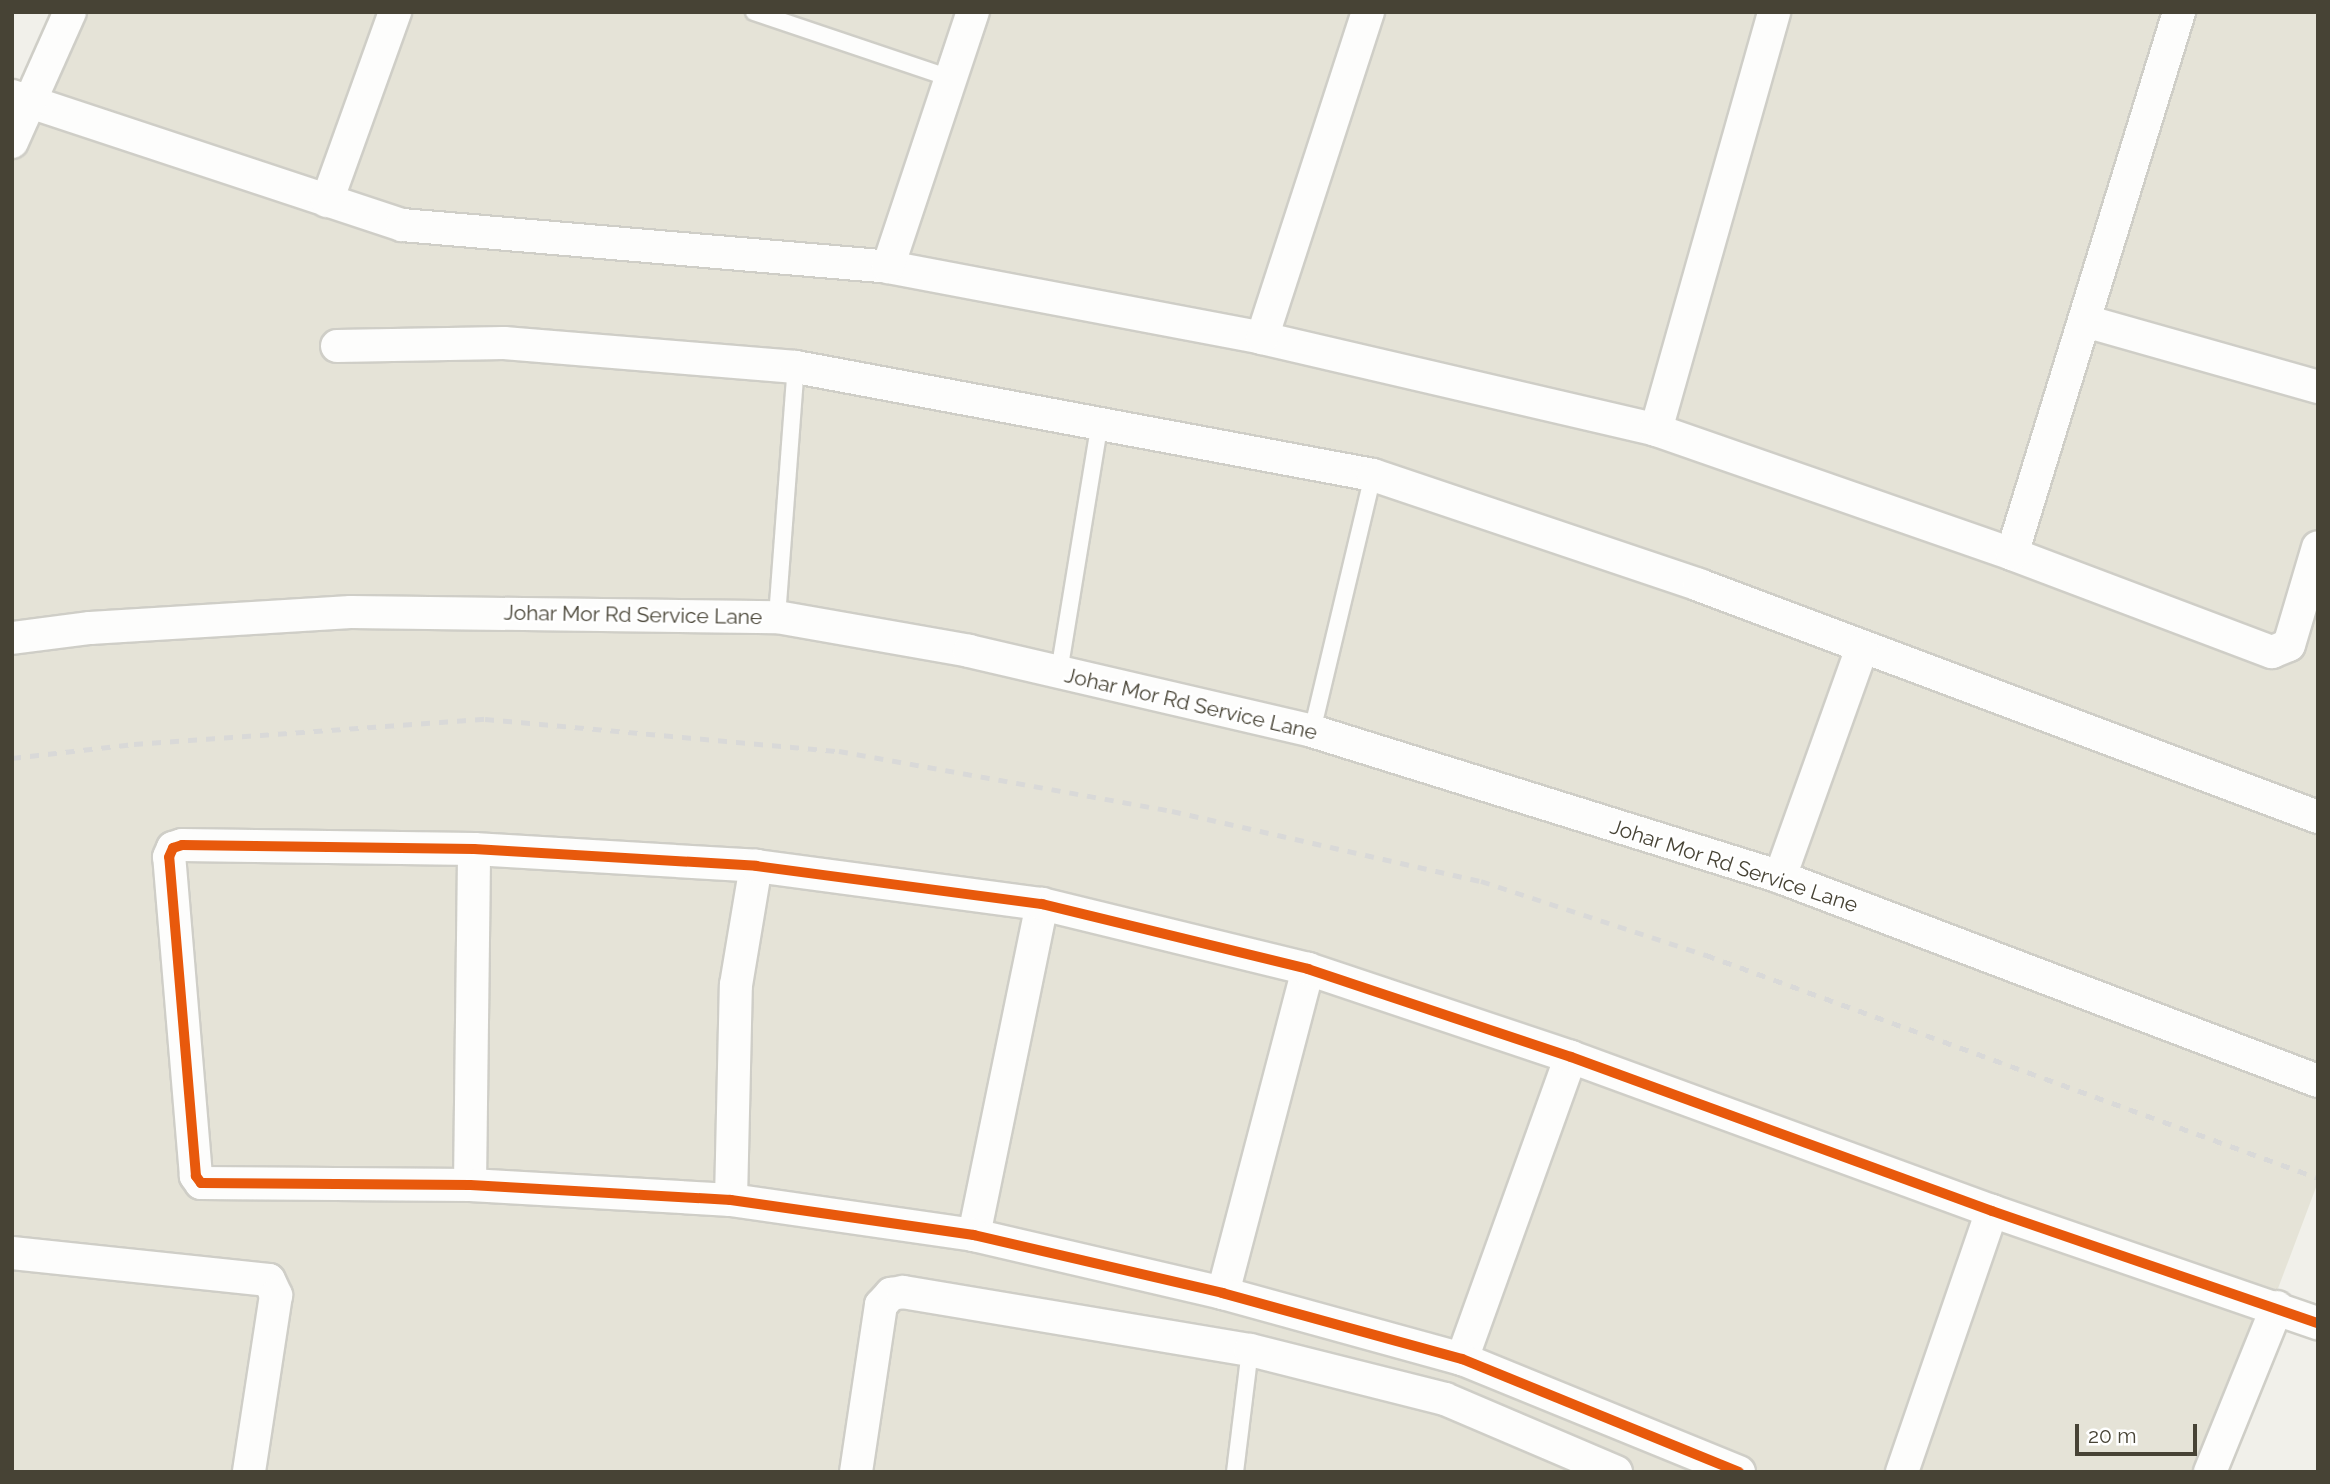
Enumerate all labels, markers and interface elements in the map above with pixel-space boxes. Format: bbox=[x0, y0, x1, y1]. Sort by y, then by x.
street label: Johar Mor Rd Service Lane bbox=[503, 600, 763, 630]
street label: Johar Mor Rd Service Lane bbox=[1062, 663, 1320, 745]
street label: Johar Mor Rd Service Lane bbox=[1607, 814, 1861, 918]
scale bar bbox=[2078, 1410, 2200, 1454]
text: 20 m bbox=[2088, 1423, 2136, 1448]

